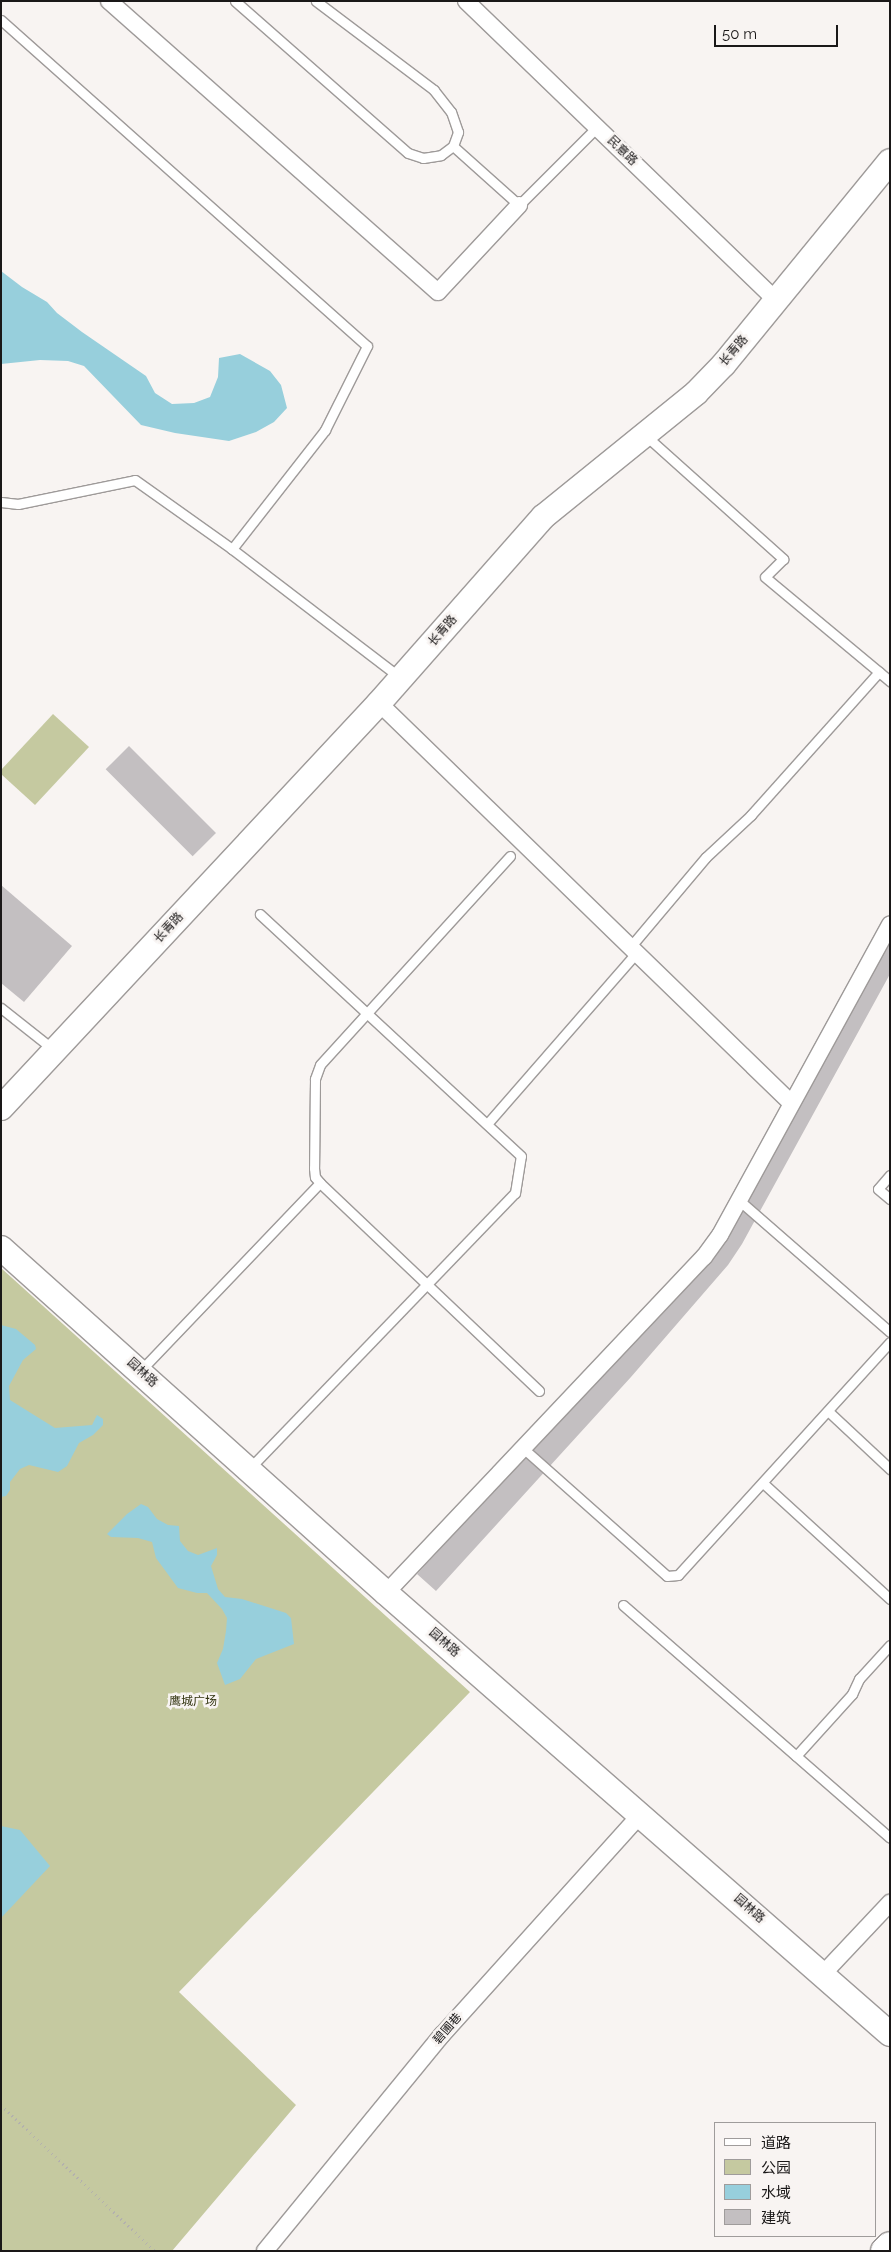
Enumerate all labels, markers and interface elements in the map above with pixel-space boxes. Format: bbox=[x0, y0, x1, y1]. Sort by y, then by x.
scale bar bbox=[716, 15, 840, 47]
text: 50 m bbox=[722, 25, 757, 43]
street label: 民意路 bbox=[604, 133, 640, 169]
street label: 长青路 bbox=[717, 333, 751, 369]
street label: 长青路 bbox=[426, 613, 460, 649]
street label: 长青路 bbox=[151, 910, 187, 946]
street label: 园林路 bbox=[124, 1356, 160, 1390]
street label: 园林路 bbox=[426, 1626, 462, 1660]
park label: 鹰城广场 bbox=[169, 1695, 217, 1709]
street label: 园林路 bbox=[731, 1892, 767, 1926]
street label: 碧圃巷 bbox=[431, 2011, 465, 2047]
legend bbox=[714, 2122, 876, 2237]
text: 道路 bbox=[761, 2134, 791, 2152]
text: 公园 bbox=[761, 2159, 791, 2177]
text: 水域 bbox=[761, 2184, 791, 2202]
text: 建筑 bbox=[761, 2209, 791, 2227]

